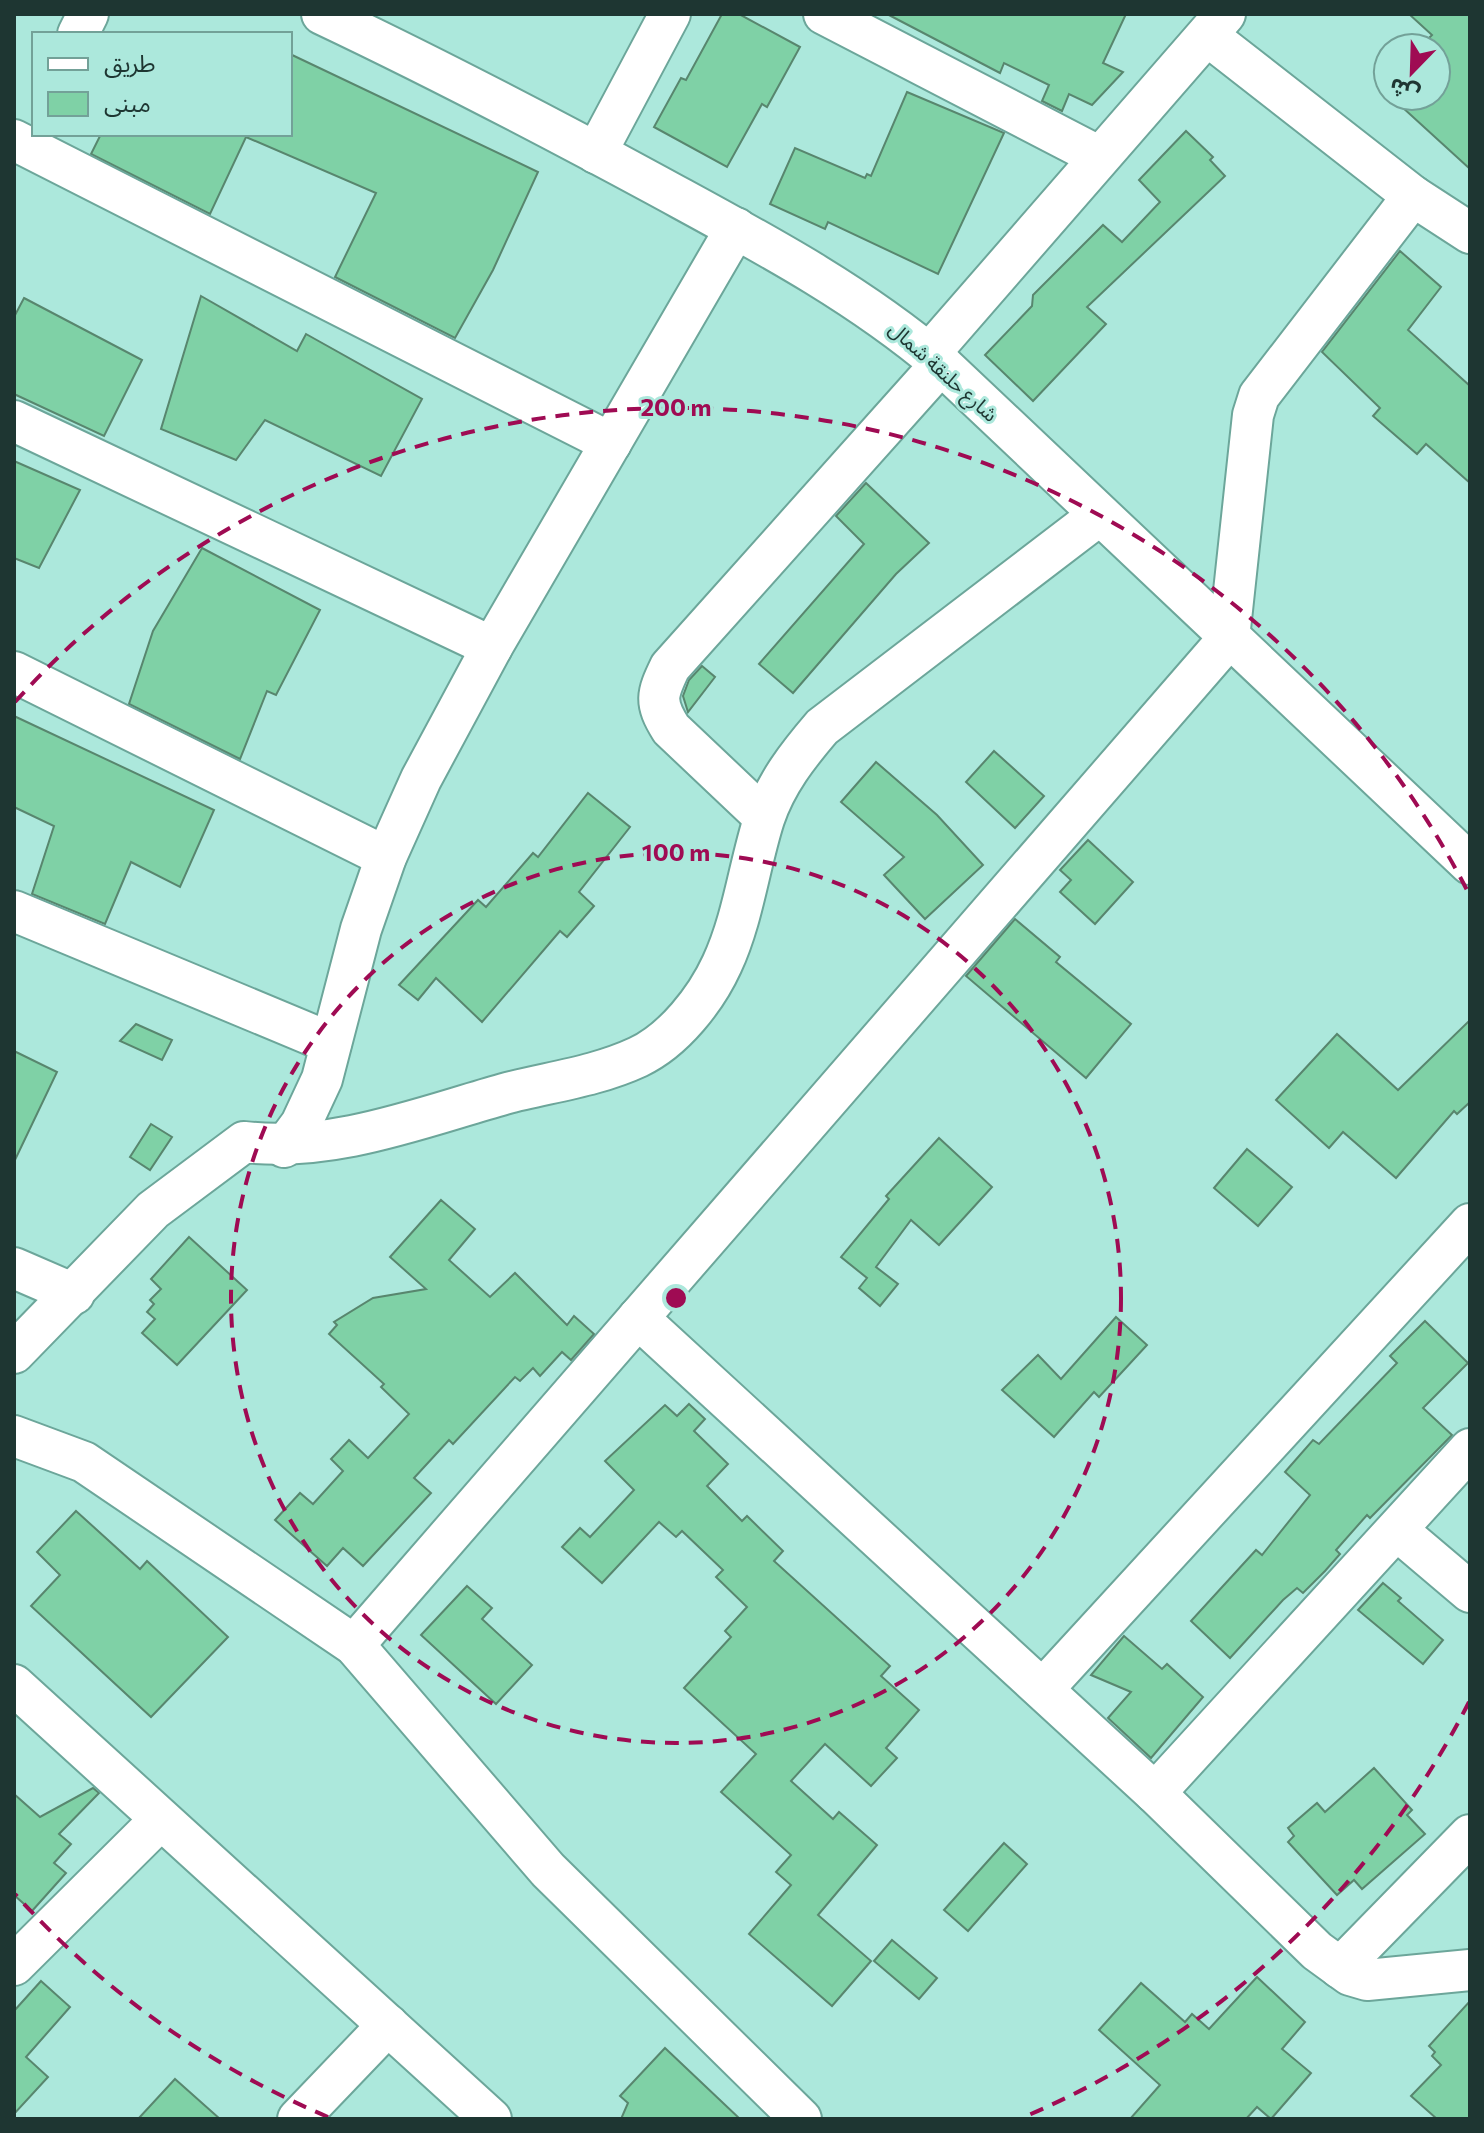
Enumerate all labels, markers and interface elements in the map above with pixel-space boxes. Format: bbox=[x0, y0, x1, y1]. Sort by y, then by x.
legend bbox=[32, 32, 292, 136]
north arrow bbox=[1372, 32, 1452, 112]
text: طريق bbox=[104, 48, 156, 79]
text: ش bbox=[1385, 73, 1423, 109]
text: مبنى bbox=[104, 88, 151, 117]
street label: شارع حلنقة شمال bbox=[882, 316, 1003, 429]
text: 200 m bbox=[641, 392, 711, 421]
text: 100 m bbox=[642, 837, 710, 866]
centre of rings bbox=[662, 1284, 690, 1312]

